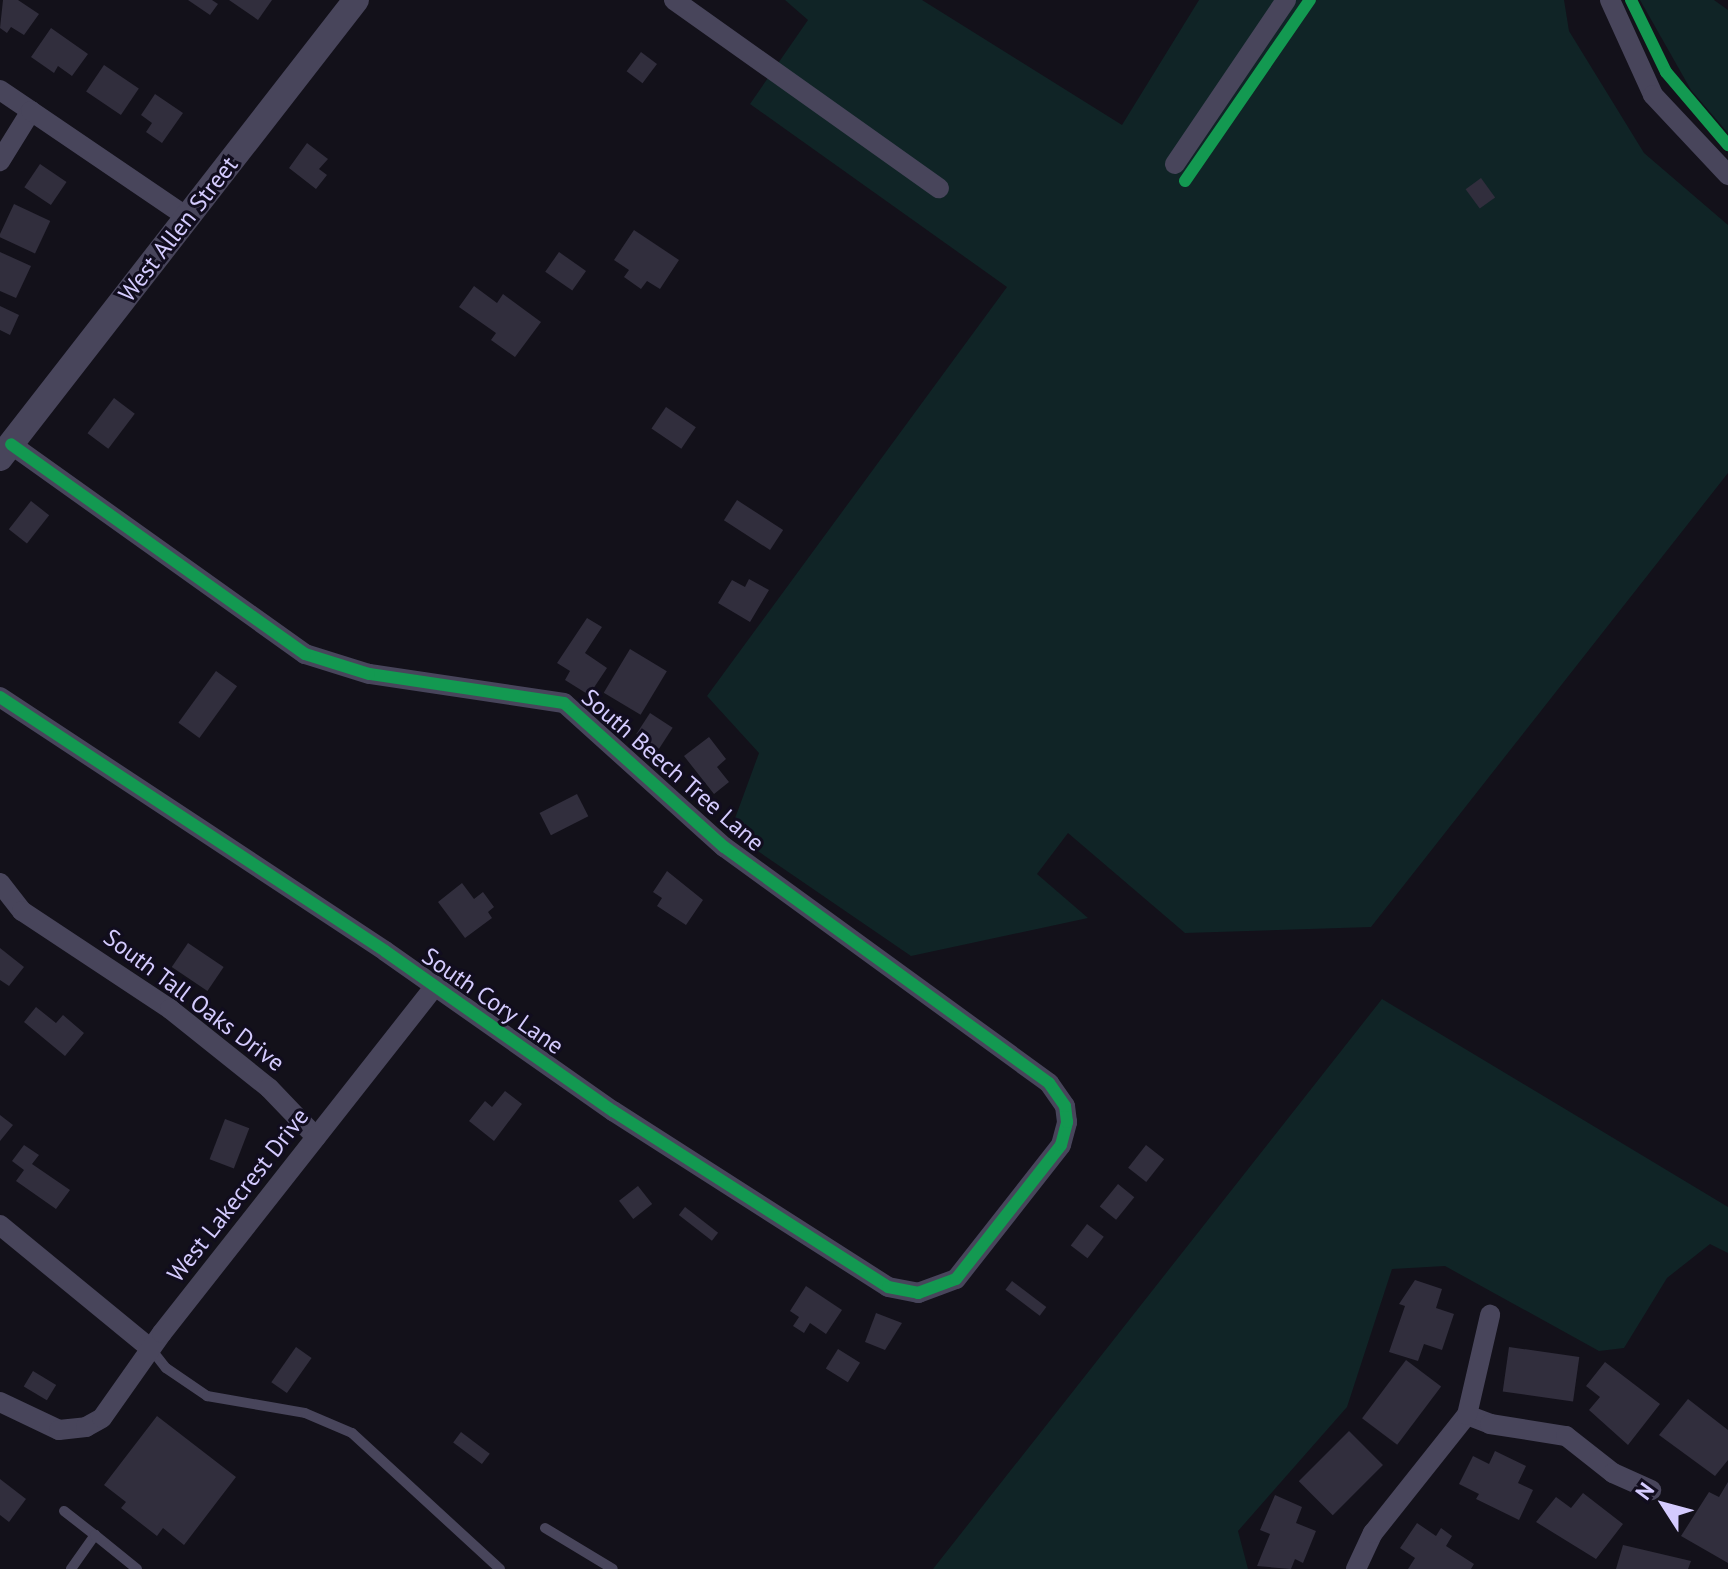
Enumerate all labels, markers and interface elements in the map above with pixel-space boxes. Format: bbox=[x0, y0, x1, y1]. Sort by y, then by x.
street label: West Allen Street bbox=[112, 150, 244, 308]
street label: South Beech Tree Lane bbox=[576, 683, 770, 857]
street label: South Tall Oaks Drive bbox=[98, 922, 290, 1078]
street label: South Cory Lane bbox=[416, 941, 570, 1061]
street label: West Lakecrest Drive bbox=[161, 1102, 315, 1288]
north arrow bbox=[1624, 1465, 1704, 1545]
text: N bbox=[1629, 1477, 1660, 1505]

